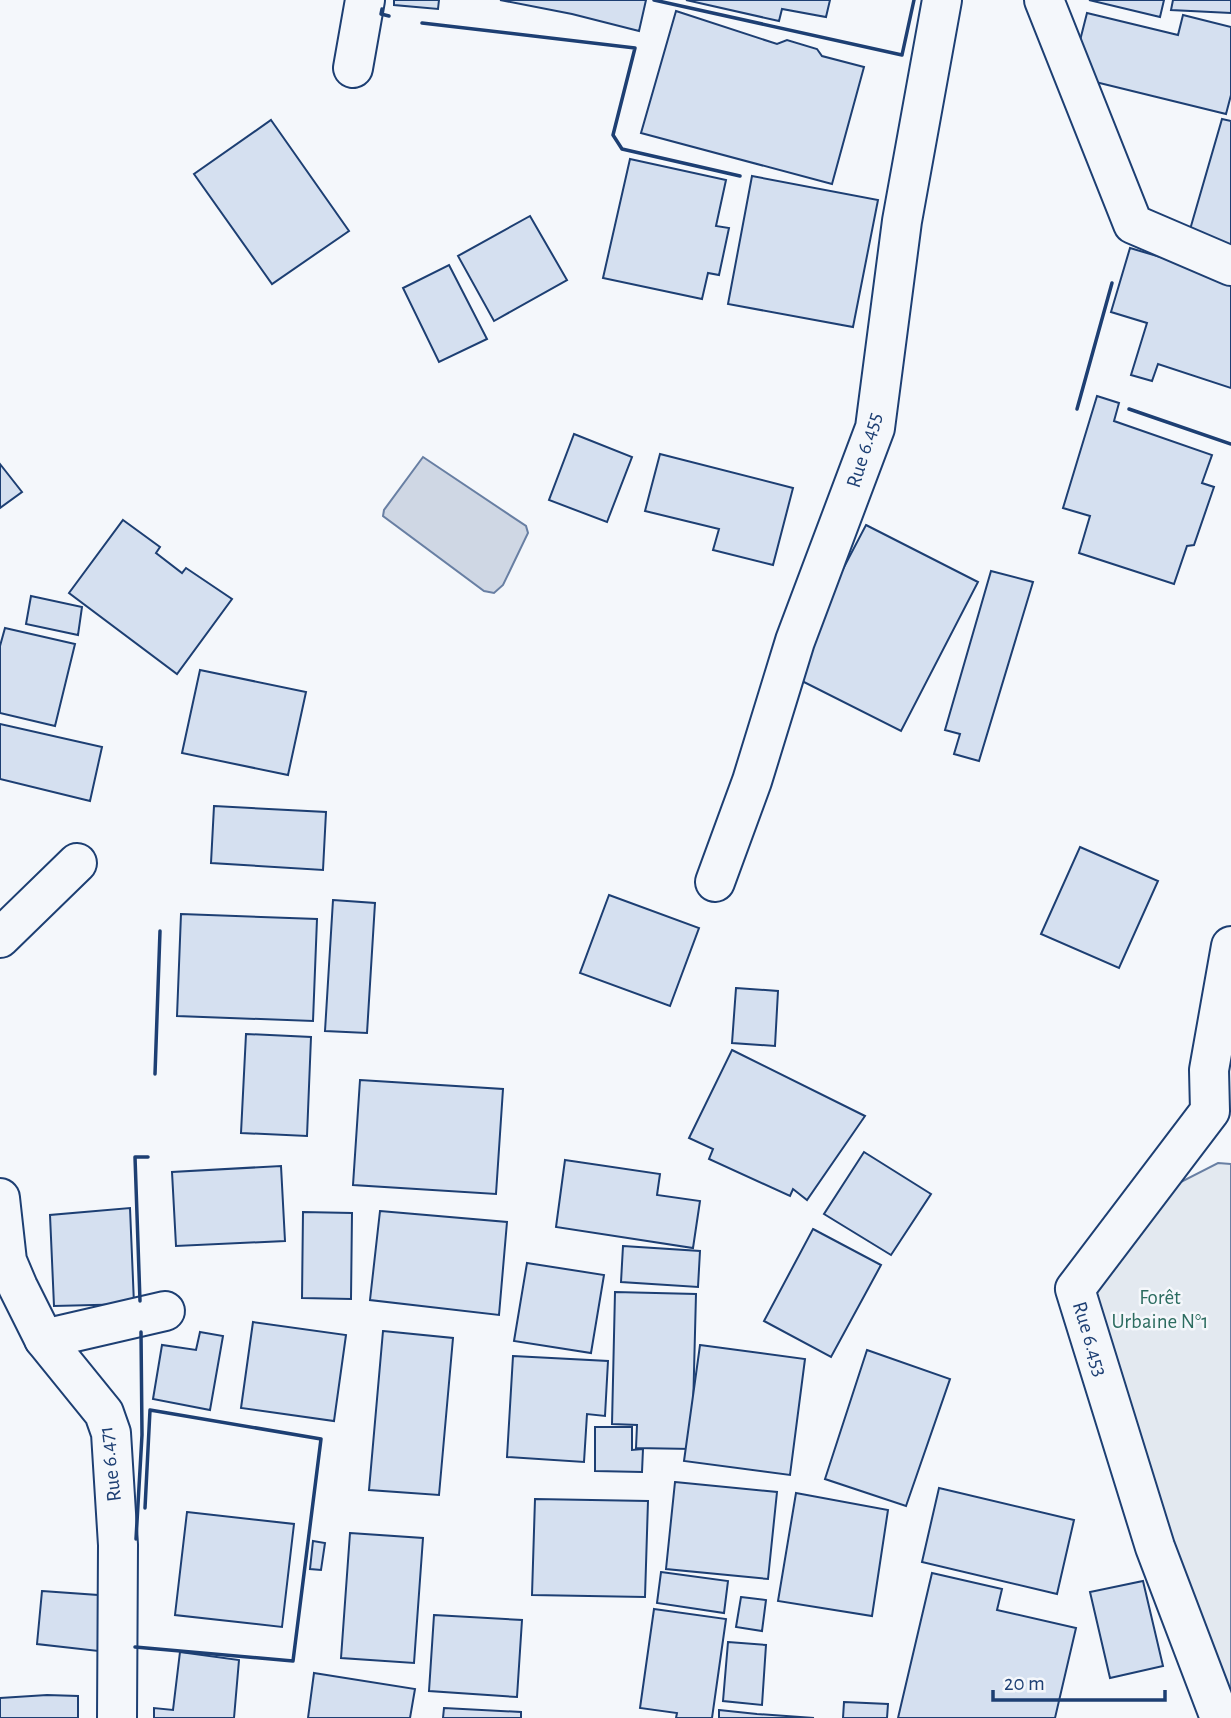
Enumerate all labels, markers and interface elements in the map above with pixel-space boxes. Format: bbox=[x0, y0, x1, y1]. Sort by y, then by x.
street label: Rue 6.455 bbox=[843, 410, 885, 490]
park label: Forêt Urbaine N°1 bbox=[1112, 1287, 1208, 1332]
street label: Rue 6.453 bbox=[1069, 1299, 1111, 1379]
street label: Rue 6.471 bbox=[95, 1425, 125, 1503]
scale bar bbox=[993, 1658, 1164, 1702]
text: 20 m bbox=[1004, 1673, 1045, 1694]

